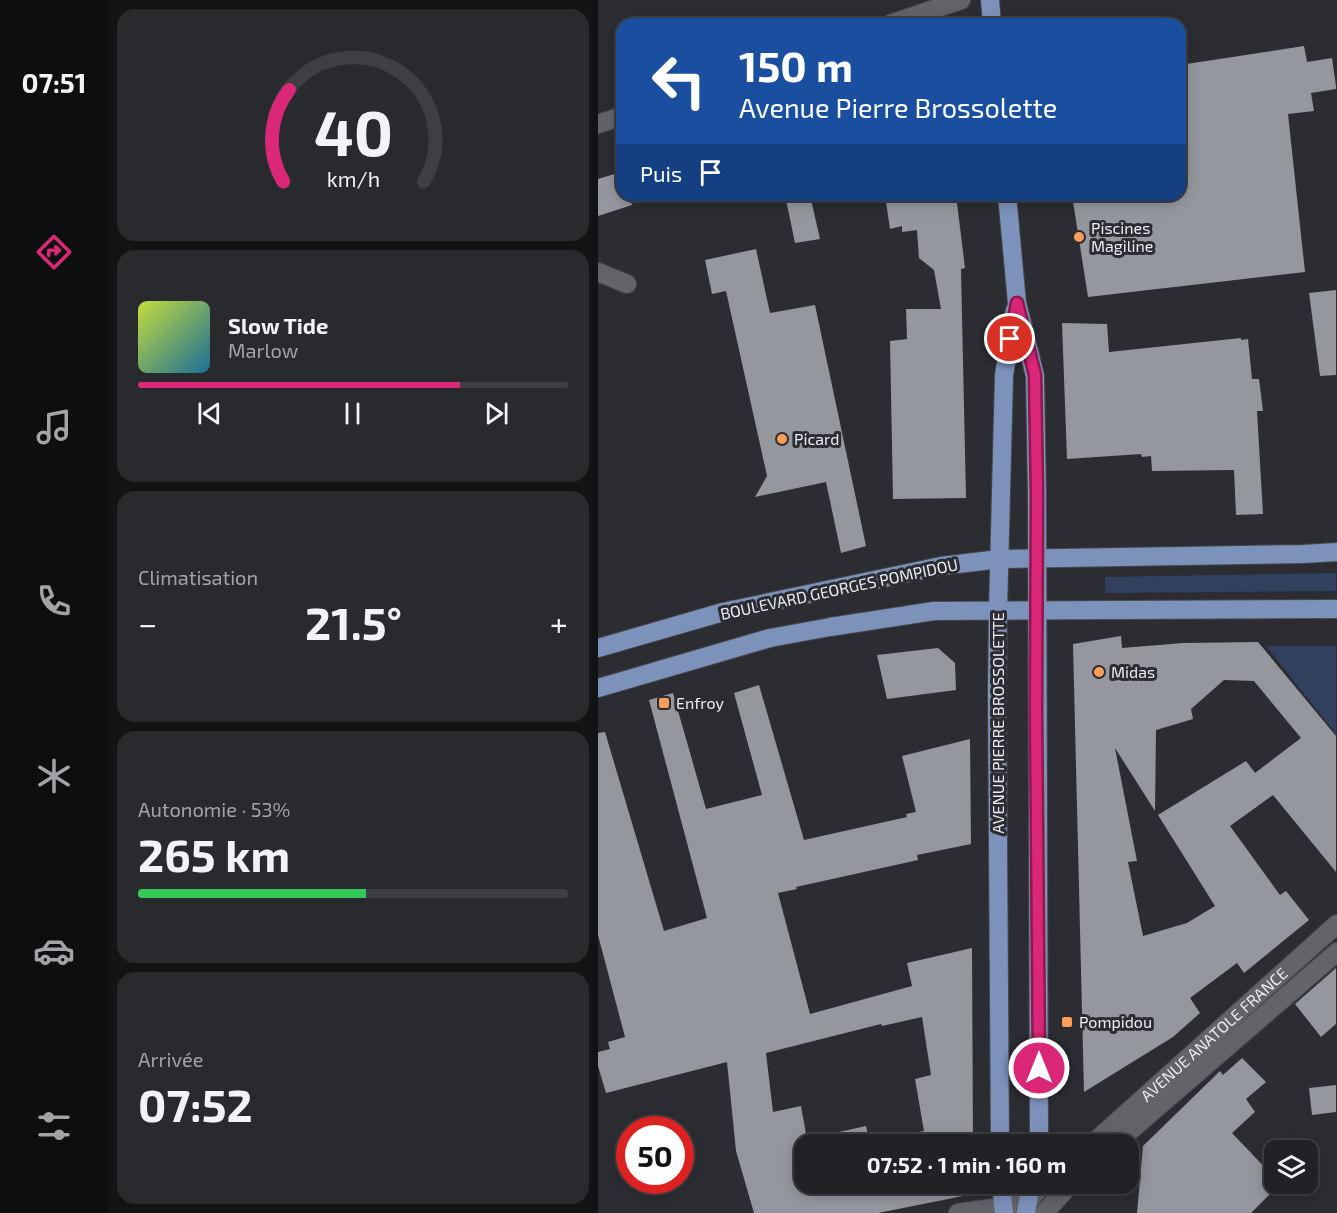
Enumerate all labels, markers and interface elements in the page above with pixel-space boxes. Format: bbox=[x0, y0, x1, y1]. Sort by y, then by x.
text: 150 m bbox=[739, 40, 853, 90]
icon: left bbox=[640, 42, 718, 120]
text: 07:51 bbox=[22, 66, 86, 98]
text: Avenue Pierre Brossolette bbox=[739, 91, 1057, 123]
text: 40 bbox=[313, 94, 393, 169]
icon: arrive bbox=[694, 156, 727, 189]
text: Puis bbox=[640, 160, 682, 186]
text: km/h bbox=[326, 166, 380, 191]
place label: Piscines Magiline bbox=[1091, 218, 1153, 255]
marker: Piscines Magiline bbox=[1072, 230, 1086, 244]
icon: directions bbox=[33, 231, 75, 273]
text: Slow Tide bbox=[228, 312, 328, 338]
pin bbox=[984, 313, 1035, 364]
icon: arrive bbox=[993, 322, 1026, 355]
text: Marlow bbox=[228, 338, 298, 362]
icon: previous bbox=[193, 397, 226, 430]
icon: pause bbox=[336, 397, 369, 430]
icon: next bbox=[480, 397, 513, 430]
icon: music bbox=[33, 406, 75, 448]
place label: Picard bbox=[794, 429, 839, 448]
marker: Picard bbox=[775, 432, 789, 446]
street label: BOULEVARD GEORGES POMPIDOU bbox=[718, 554, 959, 623]
text: Climatisation bbox=[138, 565, 258, 589]
icon: phone bbox=[33, 580, 75, 622]
text: 21.5° bbox=[305, 595, 402, 649]
text: − bbox=[138, 603, 157, 643]
text: + bbox=[550, 603, 568, 643]
street label: AVENUE PIERRE BROSSOLETTE bbox=[988, 612, 1007, 834]
place label: Midas bbox=[1111, 662, 1155, 681]
marker: Midas bbox=[1092, 665, 1106, 679]
place label: Enfroy bbox=[676, 693, 725, 712]
marker: Enfroy bbox=[657, 696, 671, 710]
icon: climate bbox=[33, 755, 75, 797]
text: Autonomie · 53% bbox=[138, 797, 290, 821]
text: 265 km bbox=[138, 827, 290, 881]
icon: car bbox=[33, 930, 75, 972]
street label: AVENUE ANATOLE FRANCE bbox=[1136, 963, 1291, 1105]
place label: Pompidou bbox=[1079, 1012, 1152, 1031]
marker: Pompidou bbox=[1060, 1015, 1074, 1029]
position arrow bbox=[1007, 1036, 1071, 1100]
text: Arrivée bbox=[138, 1047, 203, 1071]
text: 07:52 bbox=[138, 1077, 253, 1131]
icon: filters bbox=[33, 1105, 75, 1147]
speed limit sign: 50 bbox=[616, 1116, 694, 1194]
map controls bbox=[1264, 1140, 1318, 1194]
button: layers bbox=[1264, 1140, 1318, 1194]
text: 07:52 · 1 min · 160 m bbox=[867, 1151, 1066, 1177]

